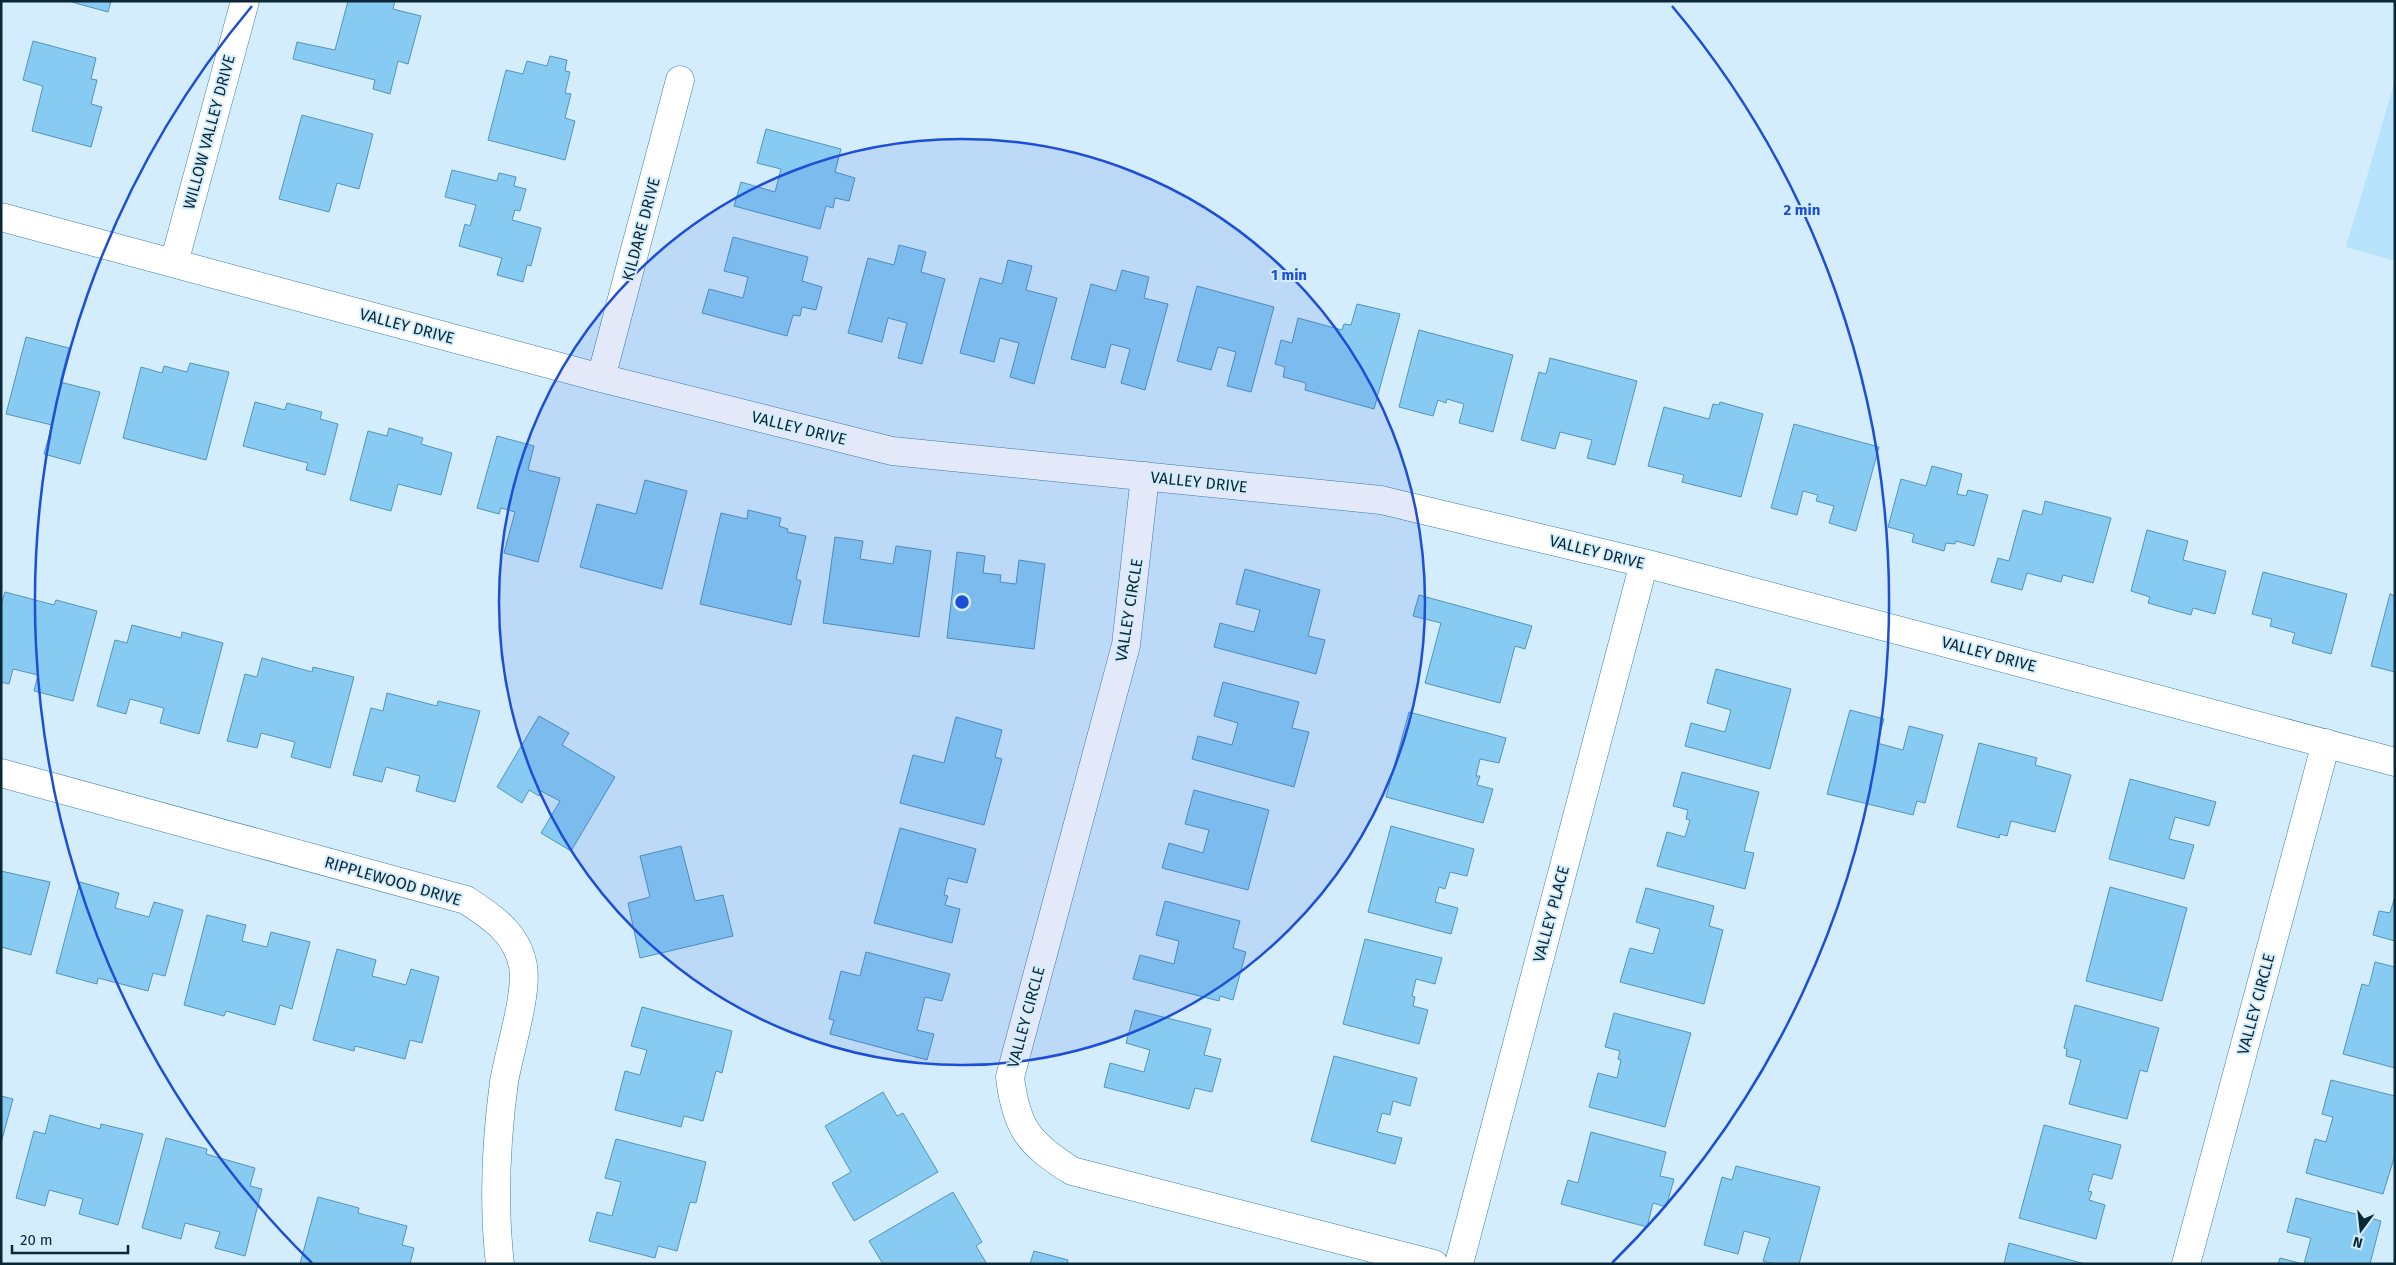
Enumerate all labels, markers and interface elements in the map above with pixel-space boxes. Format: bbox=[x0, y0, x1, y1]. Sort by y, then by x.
street label: WILLOW VALLEY DRIVE bbox=[179, 53, 239, 211]
street label: KILDARE DRIVE bbox=[618, 175, 664, 283]
text: 2 min bbox=[1784, 201, 1820, 219]
text: 1 min bbox=[1271, 266, 1307, 284]
street label: VALLEY DRIVE bbox=[357, 304, 457, 348]
street label: VALLEY DRIVE bbox=[749, 407, 849, 449]
street label: VALLEY DRIVE bbox=[1150, 467, 1248, 497]
street label: VALLEY DRIVE bbox=[1547, 531, 1647, 573]
street label: VALLEY CIRCLE bbox=[1111, 557, 1147, 663]
centre of rings bbox=[953, 593, 971, 611]
street label: VALLEY DRIVE bbox=[1939, 632, 2039, 676]
street label: RIPPLEWOOD DRIVE bbox=[322, 852, 464, 910]
street label: VALLEY PLACE bbox=[1529, 864, 1573, 964]
street label: VALLEY CIRCLE bbox=[2233, 951, 2279, 1057]
street label: VALLEY CIRCLE bbox=[1003, 964, 1049, 1070]
north arrow bbox=[2336, 1205, 2386, 1255]
scale bar bbox=[12, 1222, 129, 1254]
text: 20 m bbox=[20, 1231, 53, 1249]
text: N bbox=[2351, 1233, 2364, 1251]

